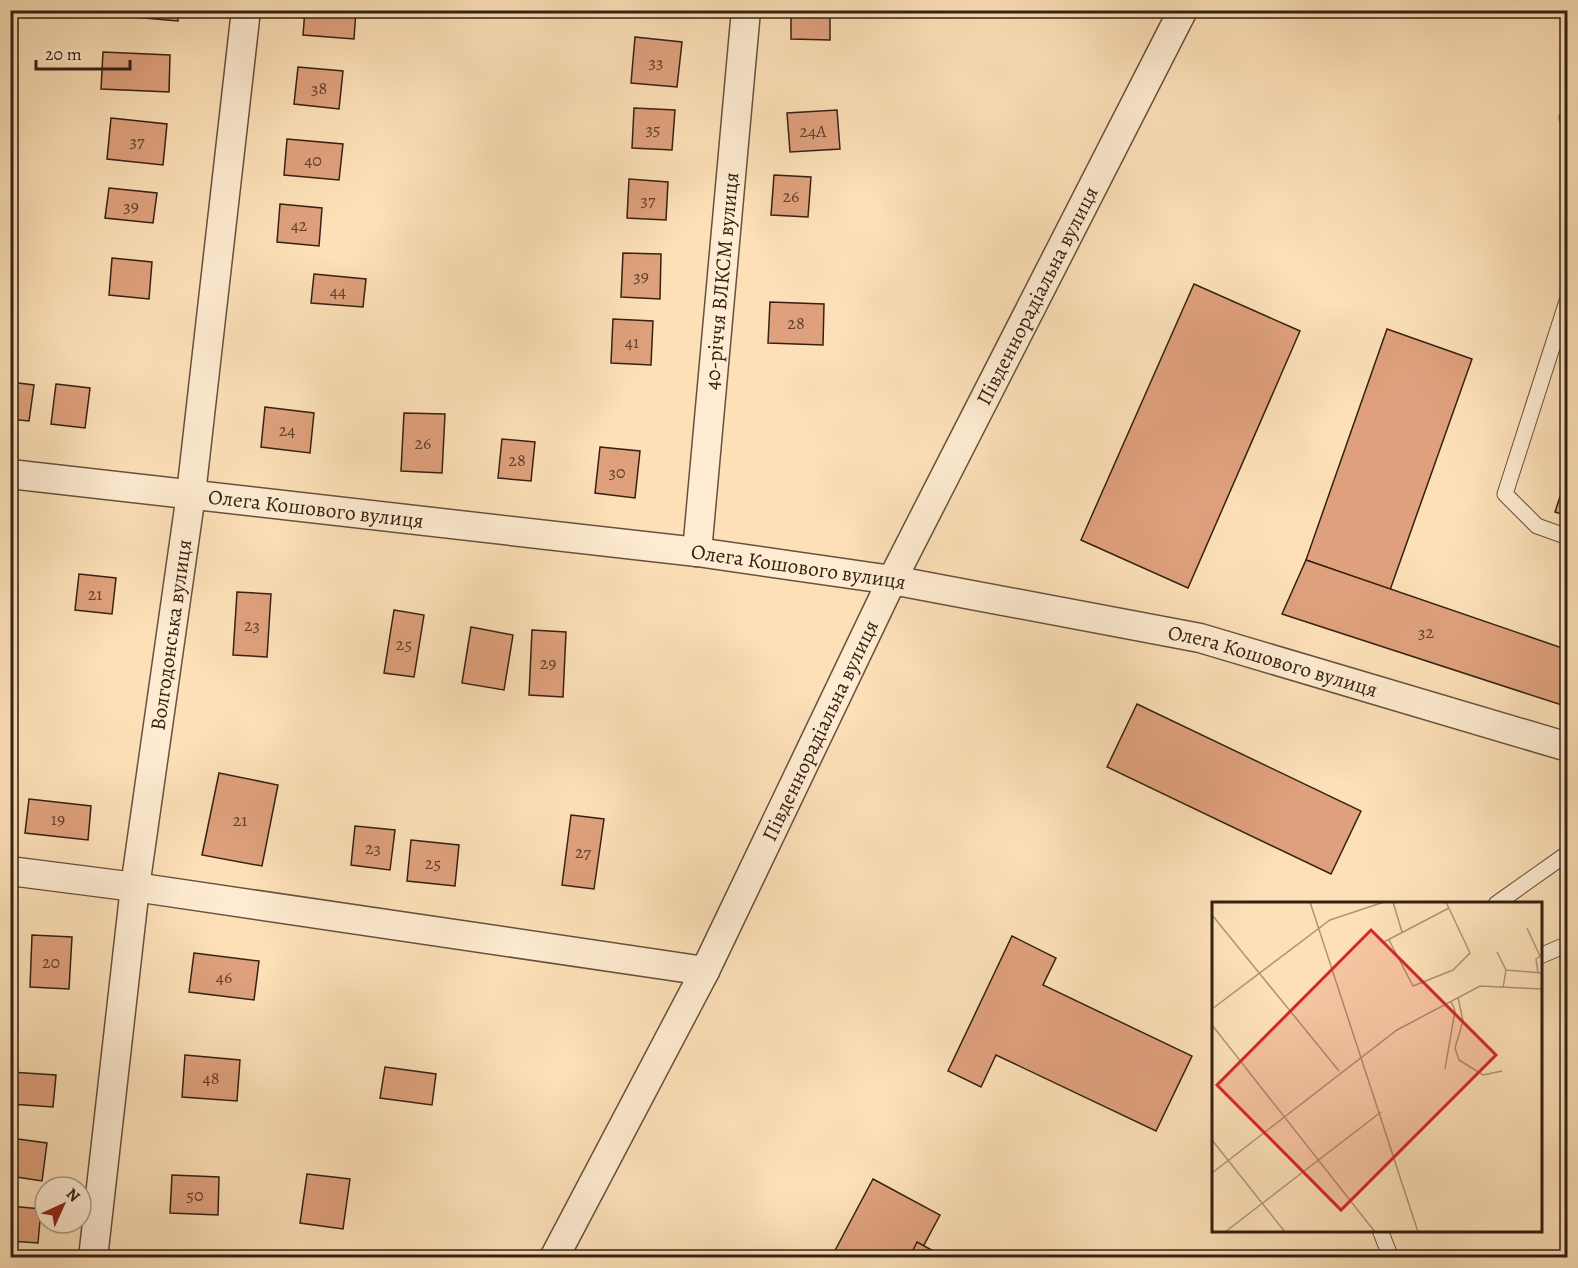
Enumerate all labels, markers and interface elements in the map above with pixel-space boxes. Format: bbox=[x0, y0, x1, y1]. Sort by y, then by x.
scale bar bbox=[36, 33, 130, 71]
text: 20 m bbox=[45, 42, 82, 66]
house number: 33 bbox=[649, 50, 663, 74]
house number: 38 bbox=[311, 76, 327, 100]
house number: 35 bbox=[645, 117, 661, 141]
house number: 24А bbox=[799, 119, 827, 143]
house number: 37 bbox=[129, 129, 145, 153]
house number: 40 bbox=[304, 148, 322, 172]
street label: 40-річчя ВЛКСМ вулиця bbox=[698, 171, 745, 391]
street label: Південнорадіальна вулиця bbox=[970, 181, 1105, 410]
house number: 26 bbox=[783, 184, 799, 208]
house number: 37 bbox=[640, 188, 656, 212]
house number: 39 bbox=[123, 194, 139, 218]
house number: 42 bbox=[291, 213, 308, 237]
house number: 39 bbox=[633, 264, 649, 288]
house number: 44 bbox=[330, 279, 346, 303]
house number: 28 bbox=[787, 311, 805, 335]
house number: 41 bbox=[625, 330, 639, 354]
house number: 24 bbox=[279, 418, 295, 442]
house number: 26 bbox=[415, 431, 431, 455]
house number: 28 bbox=[508, 448, 526, 472]
house number: 30 bbox=[608, 460, 626, 484]
street label: Олега Кошового вулиця bbox=[207, 483, 425, 535]
street label: Олега Кошового вулиця bbox=[689, 537, 908, 596]
street label: Волгодонська вулиця bbox=[143, 538, 198, 732]
house number: 21 bbox=[88, 582, 102, 606]
house number: 23 bbox=[244, 613, 260, 637]
street label: Південнорадіальна вулиця bbox=[755, 615, 885, 846]
street label: Олега Кошового вулиця bbox=[1166, 618, 1381, 704]
house number: 32 bbox=[1418, 620, 1434, 644]
house number: 25 bbox=[396, 632, 412, 656]
house number: 29 bbox=[540, 651, 556, 675]
house number: 19 bbox=[51, 807, 65, 831]
house number: 21 bbox=[233, 808, 247, 832]
house number: 23 bbox=[365, 836, 381, 860]
house number: 27 bbox=[575, 840, 591, 864]
house number: 25 bbox=[425, 851, 441, 875]
inset map bbox=[1212, 902, 1542, 1232]
house number: 20 bbox=[42, 950, 60, 974]
house number: 46 bbox=[216, 965, 232, 989]
house number: 48 bbox=[203, 1066, 219, 1090]
north arrow bbox=[33, 1175, 93, 1235]
text: N bbox=[61, 1183, 85, 1207]
house number: 50 bbox=[186, 1183, 204, 1207]

